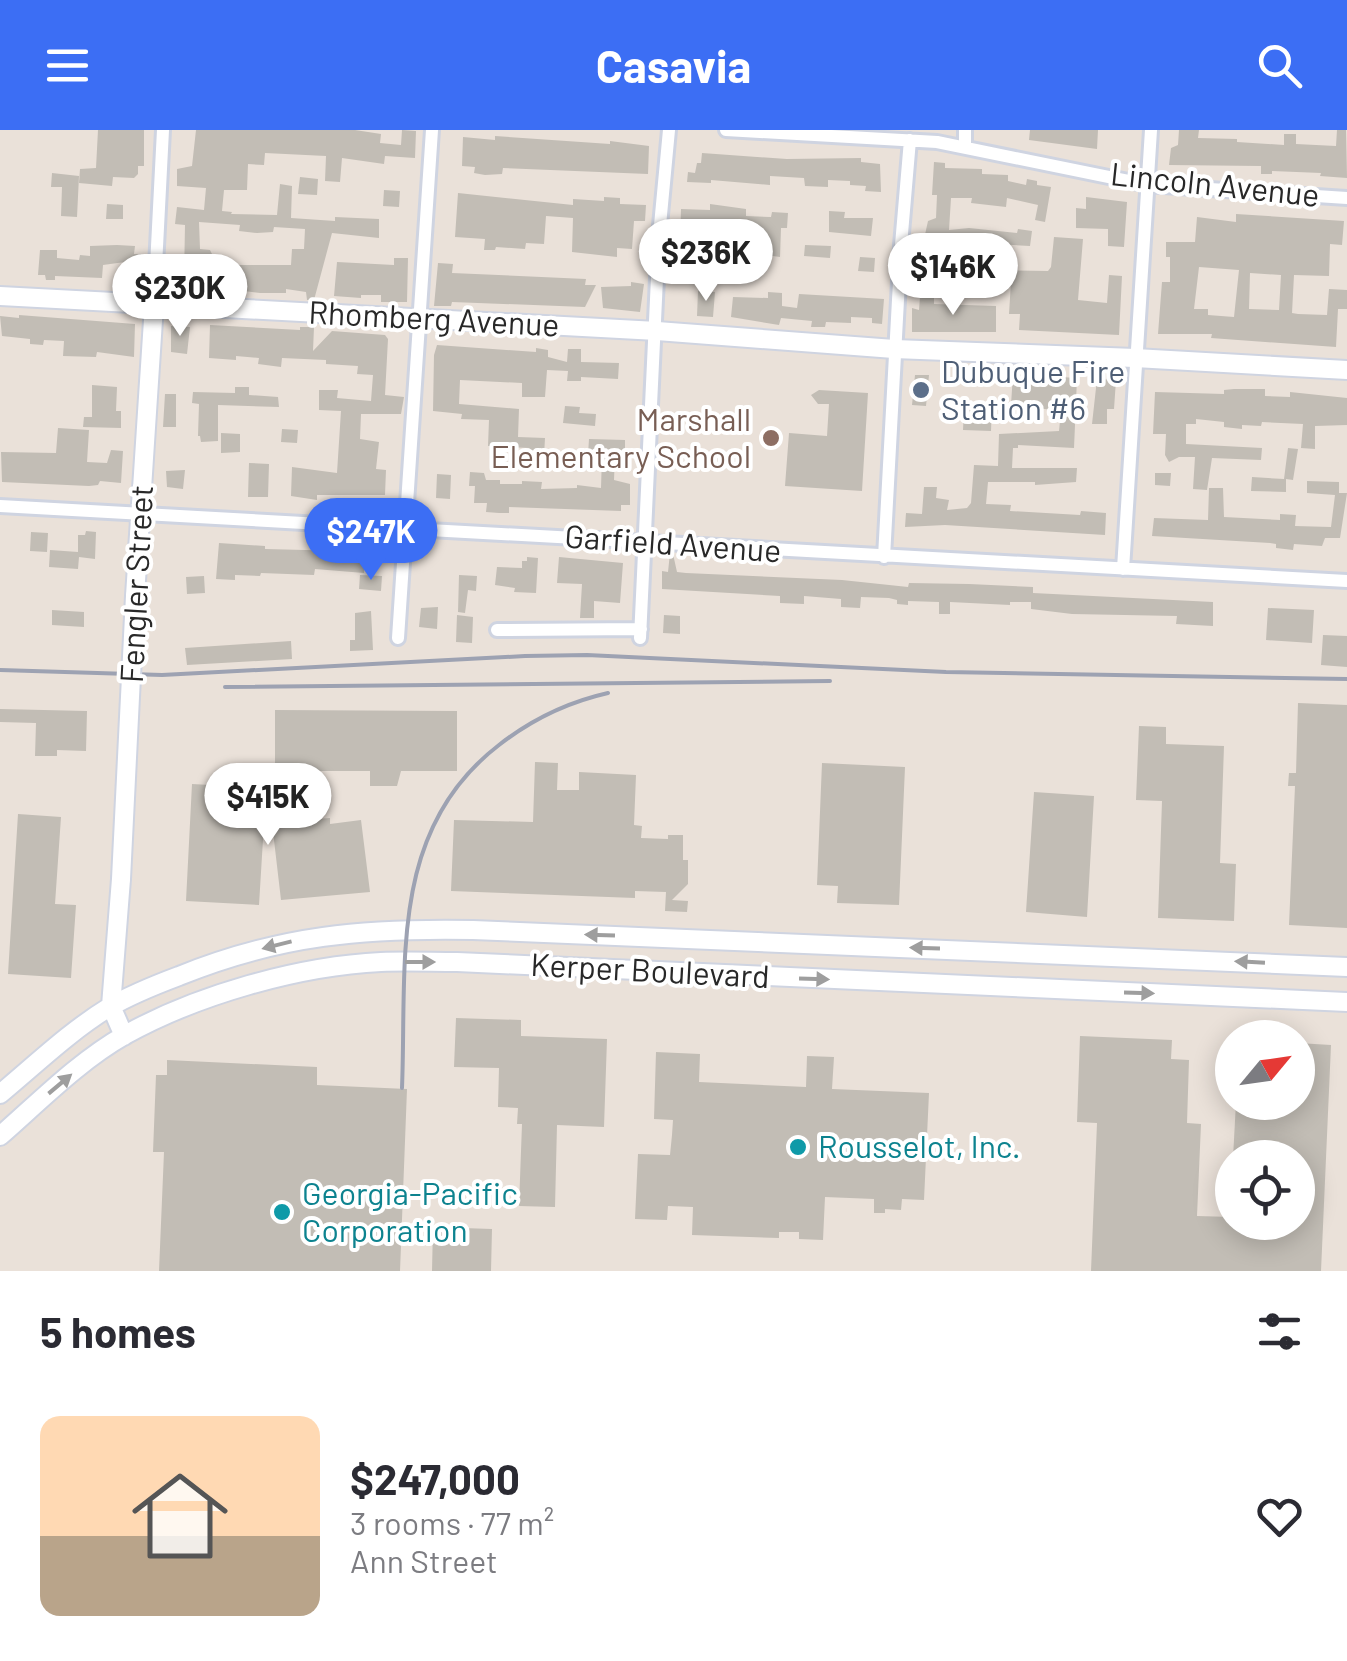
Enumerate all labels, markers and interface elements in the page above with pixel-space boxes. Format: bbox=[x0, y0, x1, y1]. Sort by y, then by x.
icon: menu bbox=[40, 38, 95, 93]
text: Casavia bbox=[596, 38, 751, 92]
icon: search bbox=[1252, 38, 1307, 93]
street label: Lincoln Avenue bbox=[1109, 153, 1322, 213]
pin: $236K bbox=[636, 219, 776, 304]
text: $236K bbox=[661, 232, 751, 270]
pin: $146K bbox=[883, 233, 1023, 318]
text: $146K bbox=[910, 246, 996, 284]
pin: $230K bbox=[110, 254, 250, 339]
text: $230K bbox=[134, 267, 226, 305]
street label: Rhomberg Avenue bbox=[308, 291, 561, 343]
place label: Dubuque Fire Station #6 bbox=[941, 351, 1125, 426]
marker: Dubuque Fire Station #6 bbox=[910, 379, 932, 401]
place label: Marshall Elementary School bbox=[490, 399, 751, 474]
marker: Marshall Elementary School bbox=[760, 427, 782, 449]
street label: Fengler Street bbox=[111, 484, 159, 684]
pin: $247K bbox=[301, 498, 441, 583]
text: $247K bbox=[326, 511, 416, 549]
street label: Garfield Avenue bbox=[564, 515, 783, 569]
pin: $415K bbox=[198, 763, 338, 848]
text: $415K bbox=[226, 776, 310, 814]
one-way arrow bbox=[584, 926, 616, 942]
one-way arrow bbox=[261, 937, 292, 953]
one-way arrow bbox=[908, 940, 940, 956]
street label: Kerper Boulevard bbox=[530, 944, 771, 994]
one-way arrow bbox=[404, 954, 436, 970]
one-way arrow bbox=[1233, 954, 1265, 970]
one-way arrow bbox=[799, 971, 831, 987]
one-way arrow bbox=[1123, 986, 1155, 1002]
north arrow bbox=[1215, 1020, 1315, 1120]
map controls bbox=[1215, 1020, 1315, 1240]
one-way arrow bbox=[48, 1074, 73, 1095]
place label: Rousselot, Inc. bbox=[818, 1126, 1021, 1164]
marker: Rousselot, Inc. bbox=[787, 1136, 809, 1158]
button: locate bbox=[1215, 1140, 1315, 1240]
place label: Georgia-Pacific Corporation bbox=[302, 1173, 518, 1248]
marker: Georgia-Pacific Corporation bbox=[271, 1201, 293, 1223]
icon: filters bbox=[1252, 1304, 1307, 1359]
text: 5 homes bbox=[40, 1306, 196, 1356]
text: $247,000 bbox=[350, 1453, 520, 1503]
icon: home bbox=[120, 1456, 240, 1576]
icon: heart bbox=[1252, 1489, 1307, 1544]
text: 3 rooms · 77 m² bbox=[350, 1503, 554, 1541]
text: Ann Street bbox=[350, 1541, 498, 1579]

